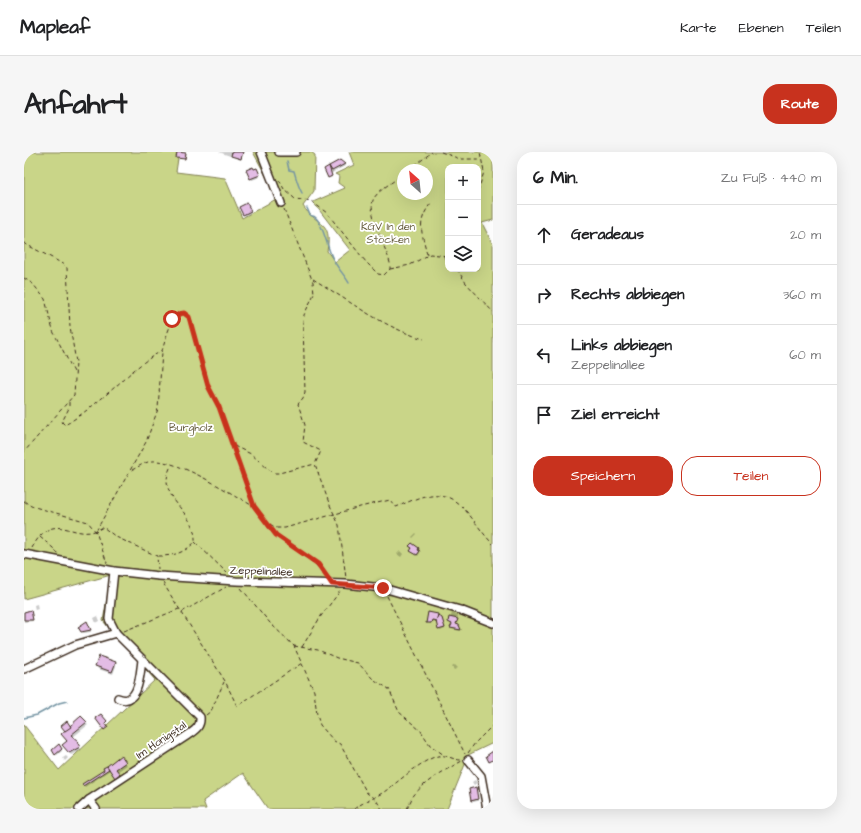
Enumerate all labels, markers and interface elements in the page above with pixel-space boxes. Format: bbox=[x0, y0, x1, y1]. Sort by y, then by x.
text: Mapleaf bbox=[20, 14, 90, 41]
text: Karte bbox=[680, 18, 717, 38]
text: Ebenen bbox=[739, 18, 784, 38]
text: Teilen bbox=[806, 18, 841, 38]
button: Route bbox=[763, 84, 837, 124]
text: Anfahrt bbox=[24, 85, 127, 124]
north arrow bbox=[397, 164, 433, 200]
map controls bbox=[445, 164, 481, 272]
button: + bbox=[445, 164, 481, 200]
text: 6 Min. bbox=[533, 166, 578, 190]
text: Zu Fuß · 440 m bbox=[721, 169, 821, 187]
button: − bbox=[445, 200, 481, 236]
park label: KGV In den Stöcken bbox=[361, 219, 416, 247]
icon: ahead bbox=[533, 224, 555, 246]
text: Geradeaus bbox=[571, 224, 644, 245]
text: 20 m bbox=[790, 226, 821, 244]
button: layers bbox=[445, 236, 481, 272]
icon: right bbox=[533, 284, 555, 306]
text: Rechts abbiegen bbox=[571, 284, 685, 305]
text: 360 m bbox=[783, 286, 821, 304]
route start bbox=[163, 310, 181, 328]
text: Links abbiegen bbox=[571, 335, 672, 356]
icon: left bbox=[533, 344, 555, 366]
text: 60 m bbox=[789, 346, 821, 364]
text: Zeppelinallee bbox=[571, 356, 645, 374]
icon: arrive bbox=[533, 404, 555, 426]
text: Ziel erreicht bbox=[571, 404, 660, 425]
park label: Burgholz bbox=[169, 420, 214, 436]
button: Speichern bbox=[533, 456, 673, 496]
button: Teilen bbox=[681, 456, 821, 496]
street label: Zeppelinallee bbox=[229, 562, 293, 580]
route end bbox=[374, 579, 392, 597]
street label: Im Honigstal bbox=[133, 718, 190, 763]

